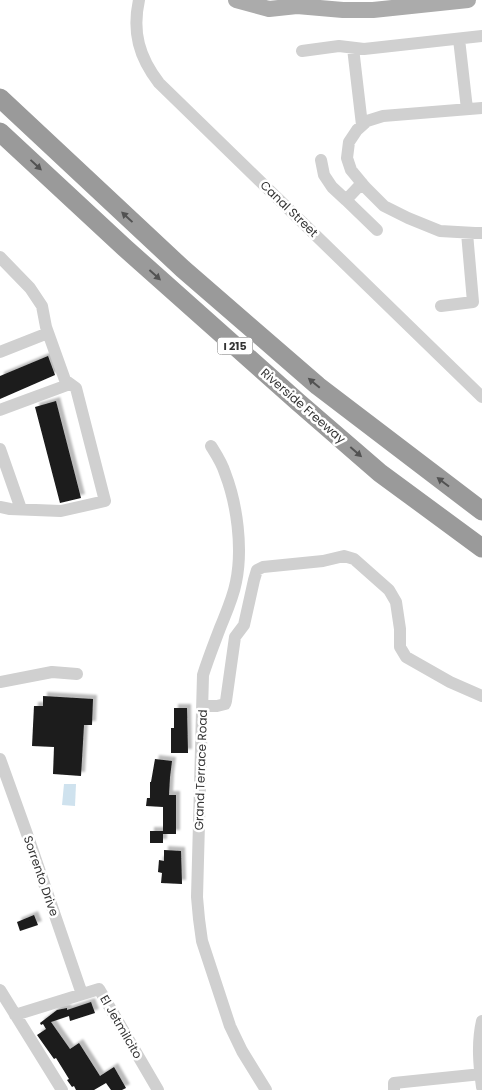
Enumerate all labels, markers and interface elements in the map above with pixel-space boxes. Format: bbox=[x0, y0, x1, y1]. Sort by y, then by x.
one-way arrow bbox=[29, 159, 41, 171]
street label: Canal Street bbox=[257, 177, 322, 241]
one-way arrow bbox=[122, 211, 134, 223]
one-way arrow bbox=[149, 269, 161, 281]
road number: I 215 bbox=[218, 338, 252, 354]
street label: Riverside Freeway bbox=[257, 364, 349, 447]
one-way arrow bbox=[308, 377, 321, 388]
one-way arrow bbox=[350, 446, 362, 457]
one-way arrow bbox=[437, 476, 450, 487]
street label: Grand Terrace Road bbox=[190, 709, 211, 831]
street label: Sorrento Drive bbox=[20, 833, 63, 918]
street label: El Jetmilcito bbox=[96, 992, 147, 1062]

